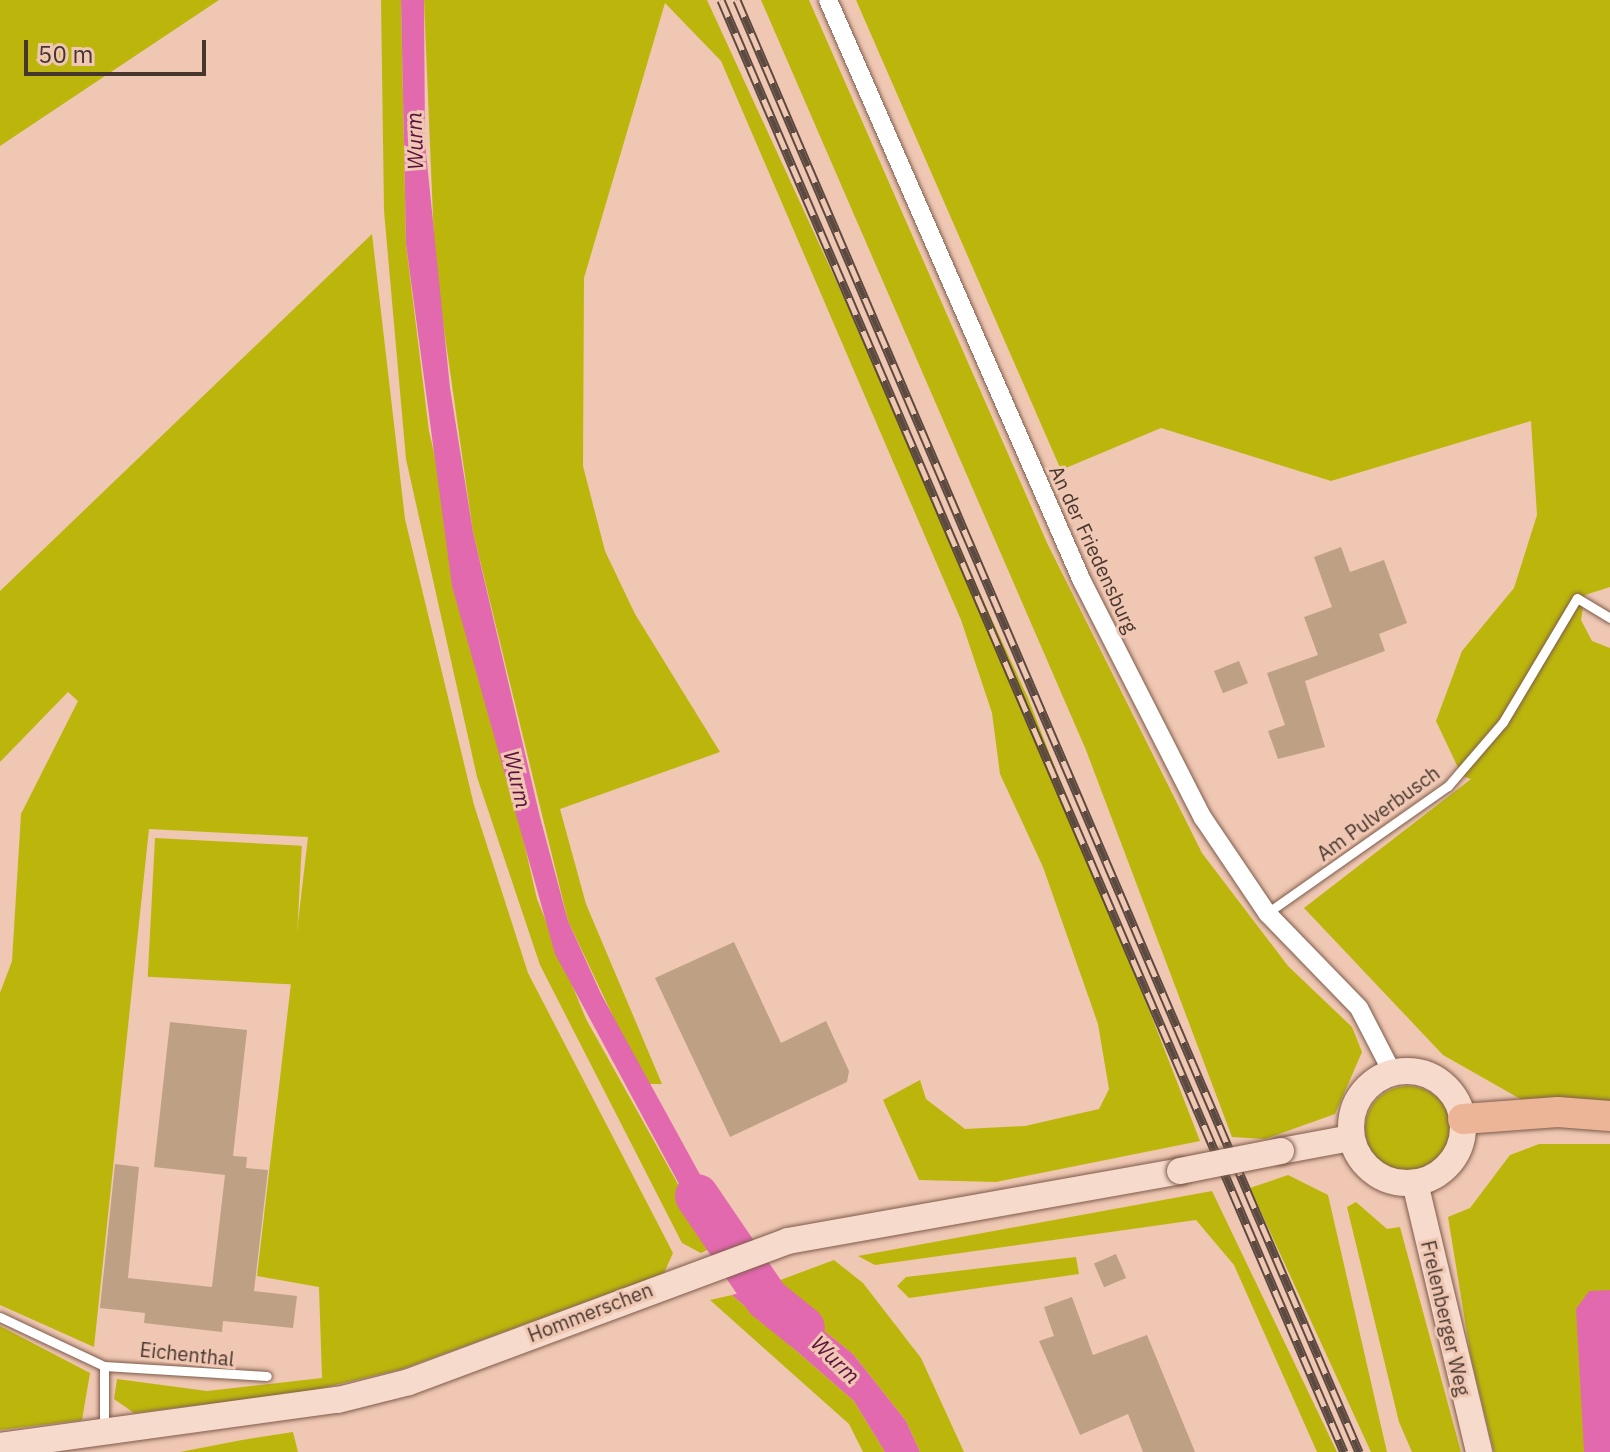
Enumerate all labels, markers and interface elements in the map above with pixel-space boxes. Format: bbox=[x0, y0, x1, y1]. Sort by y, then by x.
scale bar bbox=[28, 24, 210, 74]
text: 50 m bbox=[38, 38, 93, 70]
water label: Wurm bbox=[400, 112, 428, 170]
street label: An der Friedensburg bbox=[1045, 462, 1143, 636]
water label: Wurm bbox=[499, 748, 537, 810]
street label: Am Pulverbusch bbox=[1312, 760, 1444, 866]
street label: Frelenberger Weg bbox=[1416, 1238, 1476, 1398]
street label: Hommerschen bbox=[524, 1277, 656, 1347]
water label: Wurm bbox=[806, 1329, 866, 1389]
street label: Eichenthal bbox=[139, 1337, 235, 1371]

